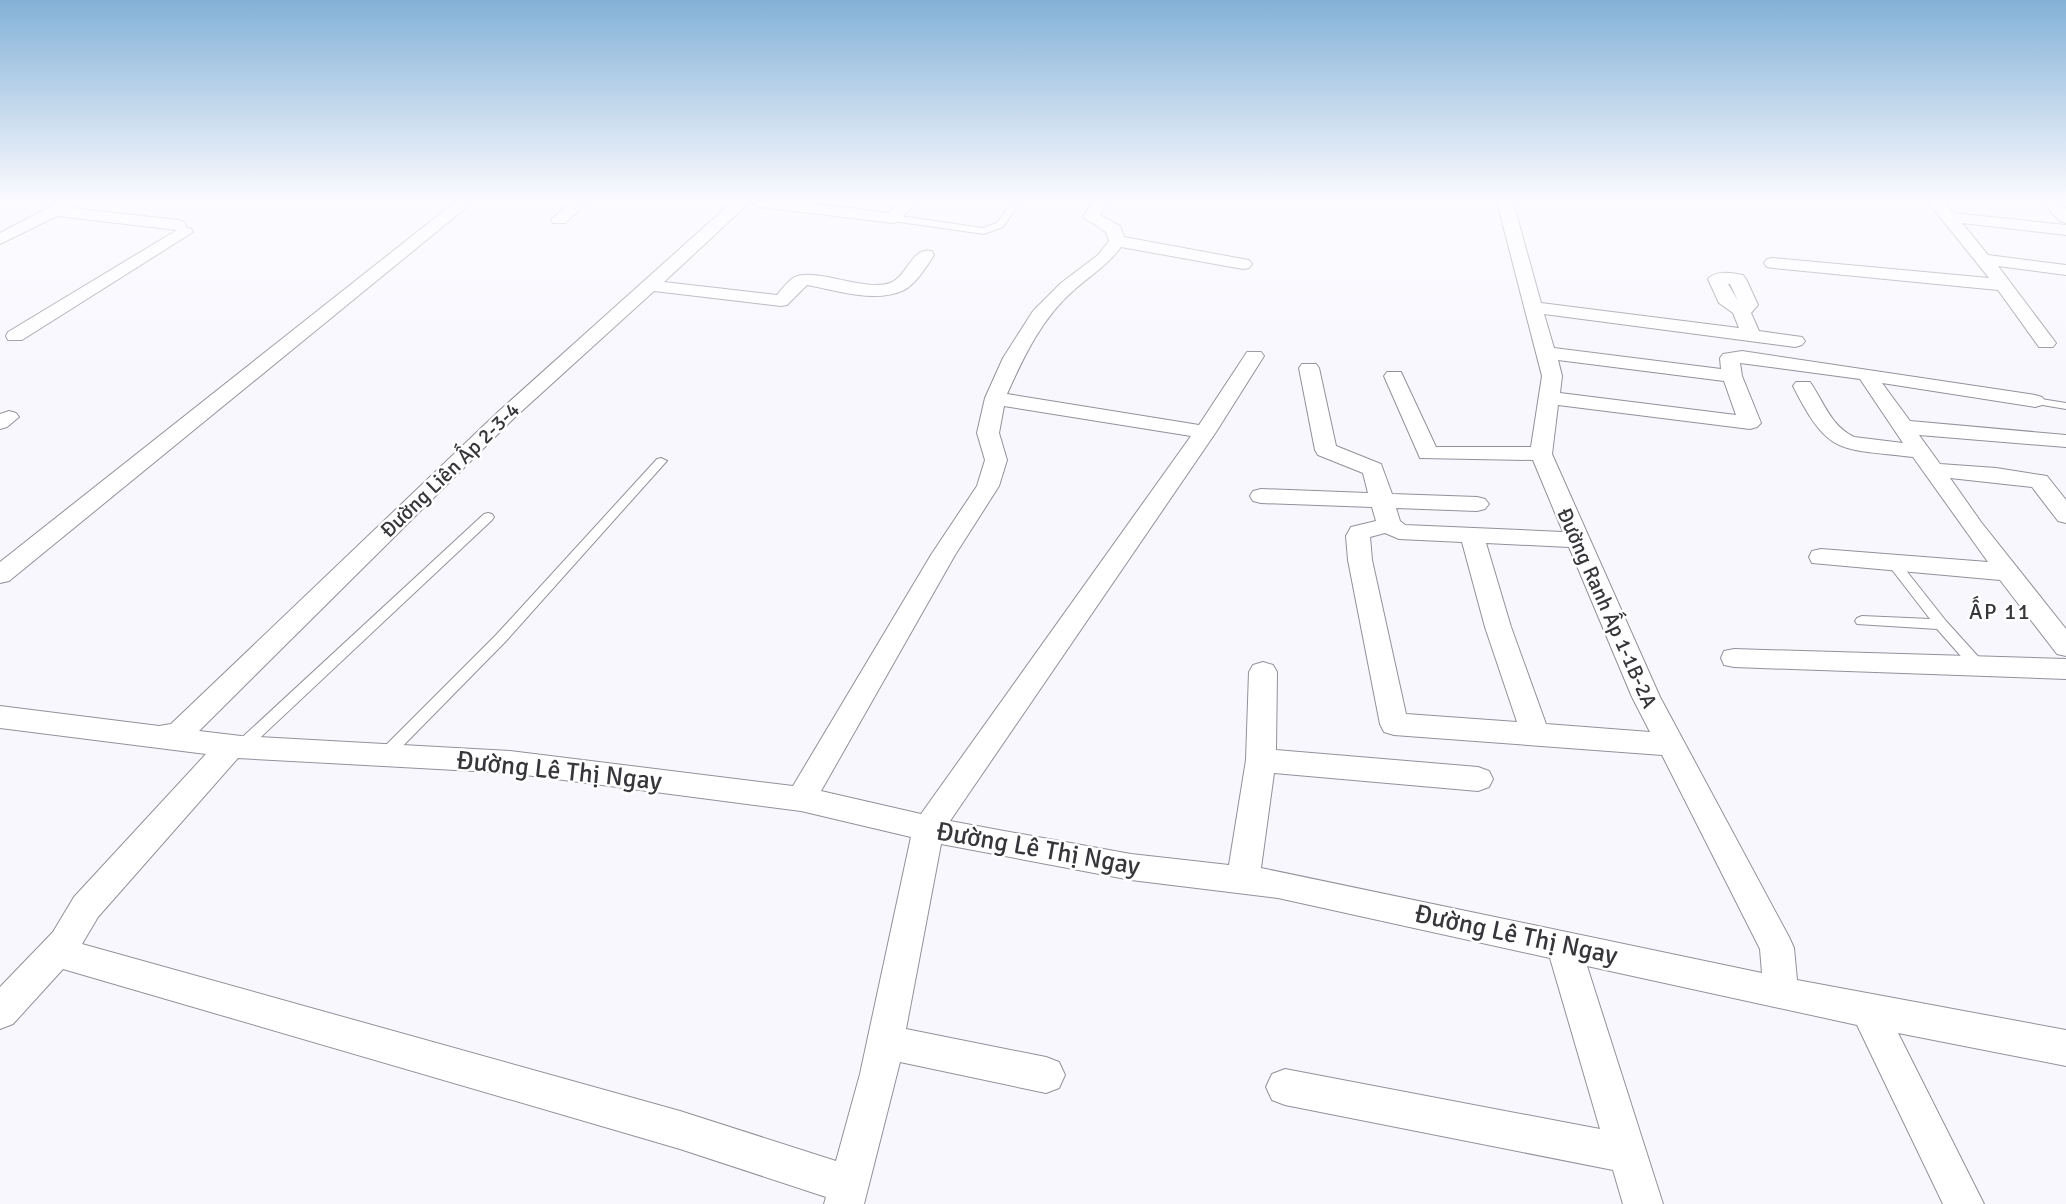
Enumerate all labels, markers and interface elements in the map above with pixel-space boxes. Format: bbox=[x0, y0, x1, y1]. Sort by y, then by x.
street label: Đường Liên Ấp 2-3-4 bbox=[372, 394, 525, 543]
street label: Đường Ranh Ấp 1-1B-2A bbox=[1551, 502, 1667, 712]
district label: ẤP 11 bbox=[1969, 595, 2031, 625]
street label: Đường Lê Thị Ngay bbox=[455, 744, 663, 798]
street label: Đường Lê Thị Ngay bbox=[934, 815, 1142, 883]
street label: Đường Lê Thị Ngay bbox=[1412, 898, 1620, 972]

